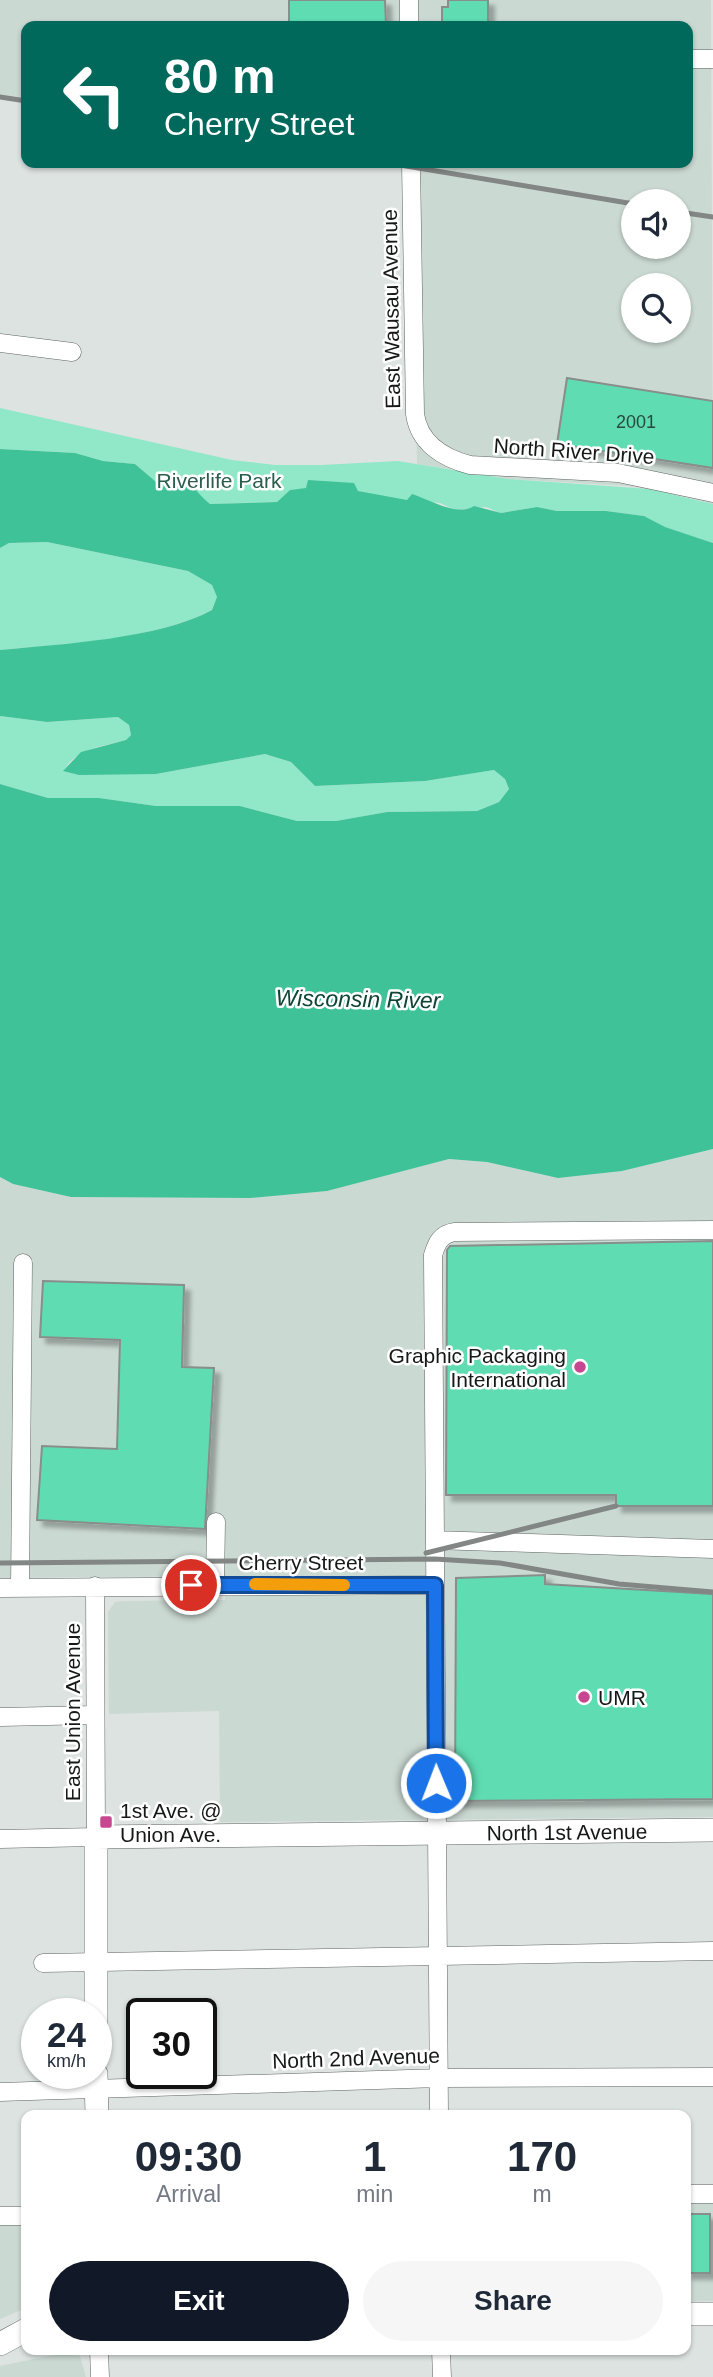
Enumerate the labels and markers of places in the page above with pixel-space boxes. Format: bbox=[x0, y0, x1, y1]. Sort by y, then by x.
place label: Graphic Packaging International bbox=[389, 1344, 566, 1391]
marker: Graphic Packaging International bbox=[572, 1359, 588, 1375]
pin bbox=[161, 1555, 221, 1615]
place label: UMR bbox=[598, 1686, 646, 1709]
marker: UMR bbox=[576, 1689, 592, 1705]
place label: 1st Ave. @ Union Ave. bbox=[120, 1799, 221, 1846]
marker: 1st Ave. @ Union Ave. bbox=[98, 1814, 114, 1830]

